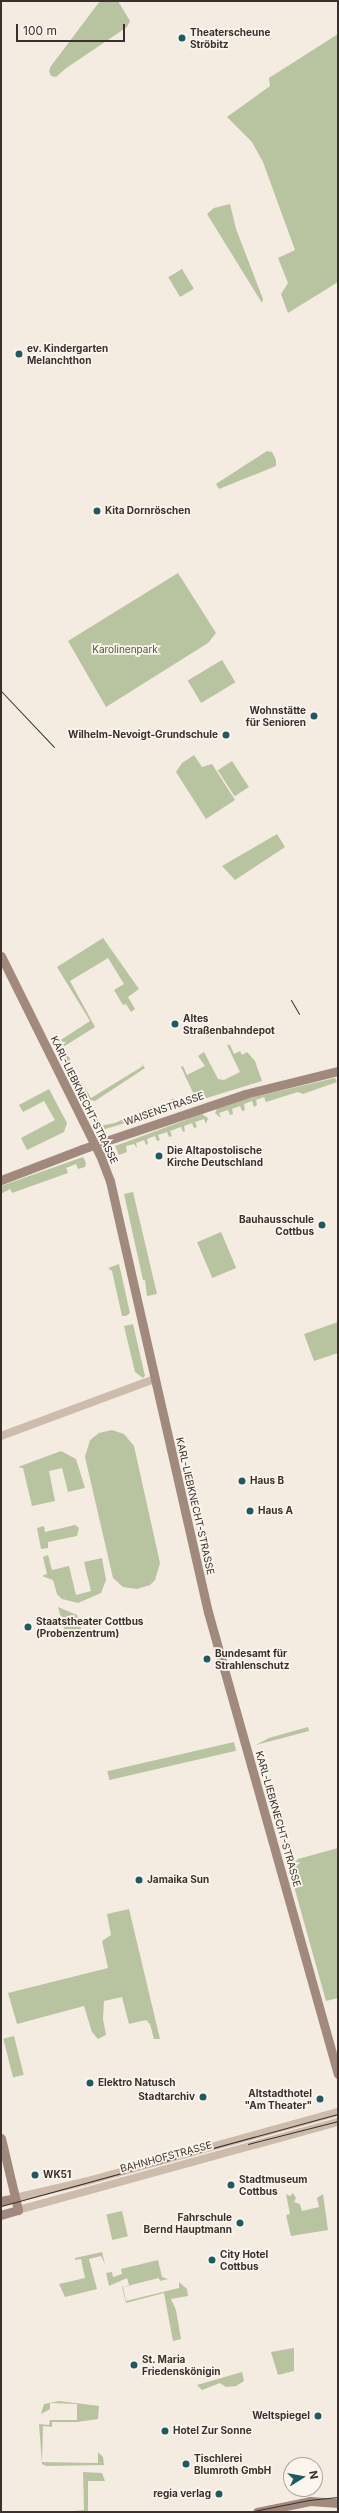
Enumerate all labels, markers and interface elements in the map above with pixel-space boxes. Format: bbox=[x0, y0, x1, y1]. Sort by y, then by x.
scale bar bbox=[18, 16, 127, 42]
text: 100 m bbox=[23, 23, 57, 38]
place label: Theaterscheune Ströbitz bbox=[190, 26, 270, 50]
marker: Theaterscheune Ströbitz bbox=[177, 33, 187, 43]
place label: ev. Kindergarten Melanchthon bbox=[27, 342, 109, 366]
marker: ev. Kindergarten Melanchthon bbox=[14, 349, 24, 359]
place label: Kita Dornröschen bbox=[105, 505, 190, 517]
marker: Kita Dornröschen bbox=[92, 506, 102, 516]
park label: Karolinenpark bbox=[92, 644, 158, 656]
place label: Wohnstätte für Senioren bbox=[246, 704, 306, 728]
marker: Wohnstätte für Senioren bbox=[309, 711, 319, 721]
place label: Wilhelm-Nevoigt-Grundschule bbox=[68, 729, 218, 741]
marker: Wilhelm-Nevoigt-Grundschule bbox=[221, 730, 231, 740]
place label: Altes Straßenbahndepot bbox=[183, 1012, 275, 1036]
marker: Altes Straßenbahndepot bbox=[170, 1019, 180, 1029]
street label: KARL-LIEBKNECHT-STRASSE bbox=[48, 1034, 120, 1166]
street label: WAISENSTRASSE bbox=[122, 1090, 206, 1128]
place label: Die Altapostolische Kirche Deutschland bbox=[167, 1144, 263, 1168]
marker: Die Altapostolische Kirche Deutschland bbox=[154, 1151, 164, 1161]
place label: Bauhausschule Cottbus bbox=[239, 1213, 314, 1236]
marker: Bauhausschule Cottbus bbox=[317, 1220, 327, 1230]
street label: KARL-LIEBKNECHT-STRASSE bbox=[173, 1436, 217, 1576]
place label: Haus B bbox=[250, 1475, 284, 1487]
marker: Haus B bbox=[237, 1476, 247, 1486]
place label: Haus A bbox=[258, 1505, 293, 1517]
marker: Haus A bbox=[245, 1506, 255, 1516]
place label: Staatstheater Cottbus (Probenzentrum) bbox=[36, 1615, 143, 1638]
marker: Staatstheater Cottbus (Probenzentrum) bbox=[23, 1622, 33, 1632]
place label: Bundesamt für Strahlenschutz bbox=[215, 1647, 289, 1670]
marker: Bundesamt für Strahlenschutz bbox=[202, 1654, 212, 1664]
street label: KARL-LIEBKNECHT-STRASSE bbox=[253, 1750, 303, 1888]
place label: Jamaika Sun bbox=[147, 1874, 209, 1886]
marker: Jamaika Sun bbox=[134, 1875, 144, 1885]
place label: Elektro Natusch bbox=[98, 2077, 176, 2089]
marker: Elektro Natusch bbox=[85, 2078, 95, 2088]
place label: Altstadthotel "Am Theater" bbox=[244, 2087, 312, 2110]
place label: Stadtarchiv bbox=[138, 2091, 195, 2103]
marker: Stadtarchiv bbox=[198, 2092, 208, 2102]
marker: Altstadthotel "Am Theater" bbox=[315, 2094, 325, 2104]
street label: BAHNHOFSTRASSE bbox=[119, 2139, 213, 2175]
place label: WK51 bbox=[43, 2169, 71, 2181]
marker: WK51 bbox=[30, 2170, 40, 2180]
place label: Stadtmuseum Cottbus bbox=[239, 2173, 307, 2196]
marker: Stadtmuseum Cottbus bbox=[226, 2180, 236, 2190]
place label: Fahrschule Bernd Hauptmann bbox=[144, 2211, 232, 2234]
marker: Fahrschule Bernd Hauptmann bbox=[235, 2218, 245, 2228]
place label: City Hotel Cottbus bbox=[220, 2248, 268, 2272]
marker: City Hotel Cottbus bbox=[207, 2255, 217, 2265]
place label: St. Maria Friedenskönigin bbox=[142, 2353, 220, 2376]
marker: St. Maria Friedenskönigin bbox=[129, 2360, 139, 2370]
place label: Weltspiegel bbox=[252, 2410, 310, 2422]
marker: Weltspiegel bbox=[313, 2411, 323, 2421]
place label: Hotel Zur Sonne bbox=[173, 2425, 252, 2437]
marker: Hotel Zur Sonne bbox=[160, 2426, 170, 2436]
place label: Tischlerei Blumroth GmbH bbox=[194, 2452, 271, 2476]
north arrow bbox=[283, 2457, 323, 2497]
marker: Tischlerei Blumroth GmbH bbox=[181, 2459, 191, 2469]
text: N bbox=[306, 2469, 321, 2480]
place label: regia verlag bbox=[153, 2488, 211, 2500]
marker: regia verlag bbox=[214, 2489, 224, 2499]

